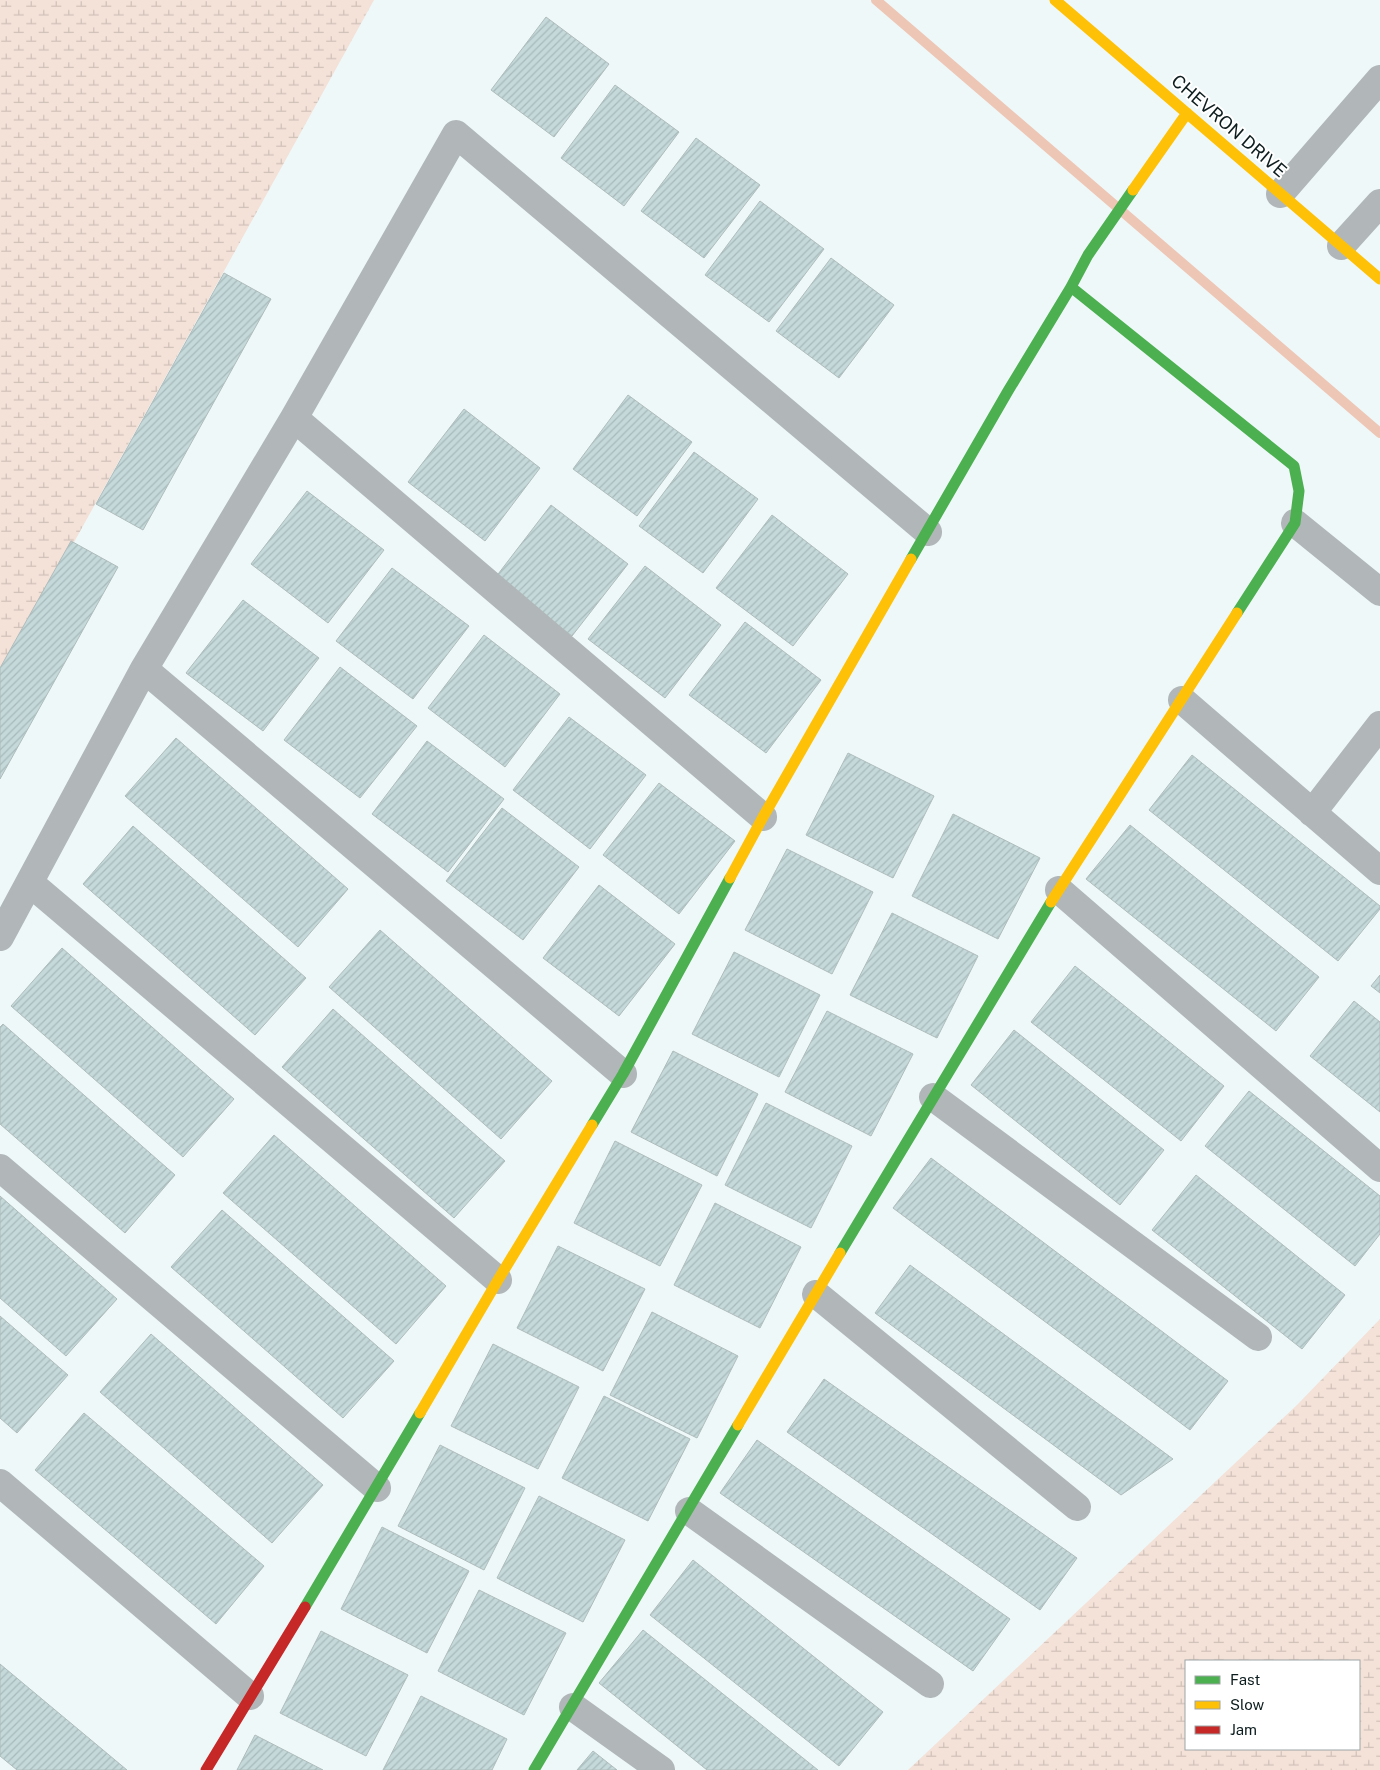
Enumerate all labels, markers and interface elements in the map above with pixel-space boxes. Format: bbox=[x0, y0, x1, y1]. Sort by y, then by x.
street label: CHEVRON DRIVE bbox=[1167, 70, 1291, 181]
legend bbox=[1185, 1660, 1360, 1750]
text: Fast bbox=[1230, 1671, 1260, 1688]
text: Slow bbox=[1230, 1696, 1265, 1713]
text: Jam bbox=[1230, 1721, 1257, 1738]

